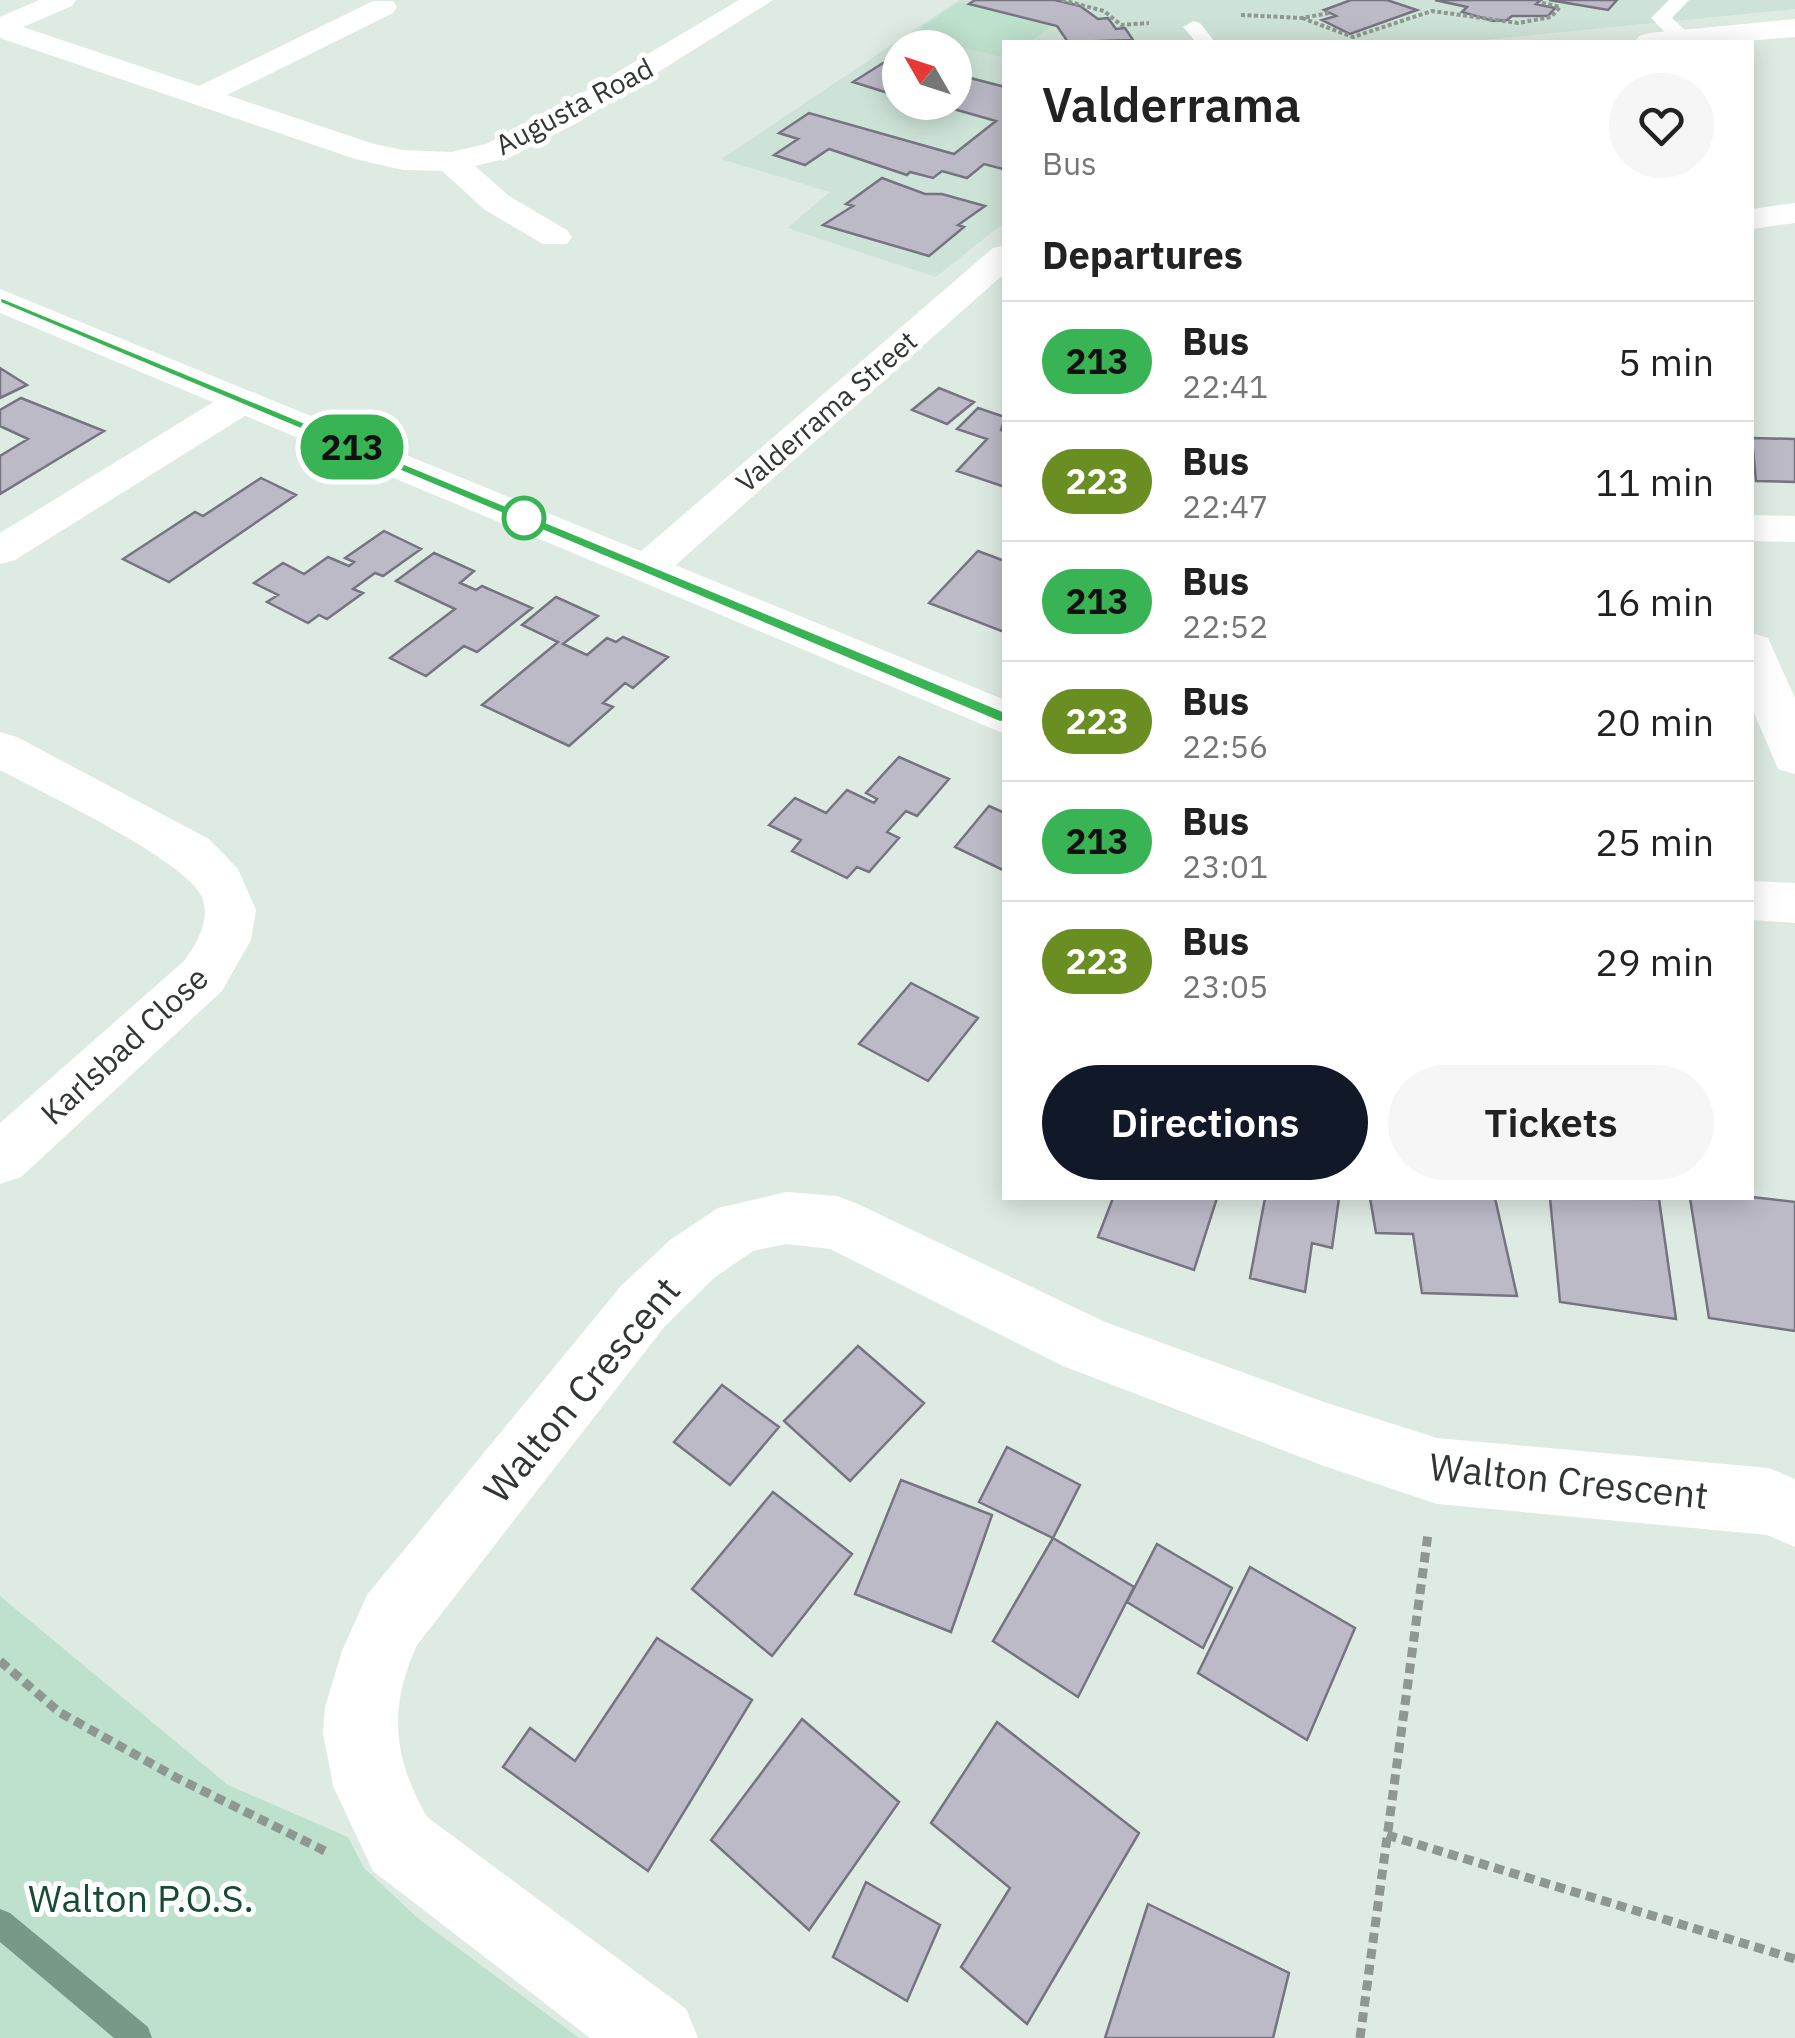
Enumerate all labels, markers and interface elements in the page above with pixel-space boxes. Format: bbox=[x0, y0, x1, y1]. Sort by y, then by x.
north arrow bbox=[882, 30, 972, 120]
map controls bbox=[882, 30, 972, 120]
street label: Augusta Road bbox=[489, 49, 659, 163]
text: Valderrama bbox=[1042, 73, 1301, 135]
button: heart bbox=[1609, 73, 1714, 178]
text: Bus bbox=[1042, 142, 1097, 184]
text: Departures bbox=[1042, 230, 1243, 279]
text: Bus bbox=[1182, 316, 1249, 365]
street label: Valderrama Street bbox=[728, 322, 924, 500]
text: 5 min bbox=[1618, 337, 1714, 386]
text: 213 bbox=[1065, 338, 1129, 384]
text: 22:41 bbox=[1182, 365, 1268, 407]
line badge: 213 bbox=[294, 414, 410, 480]
text: 213 bbox=[320, 424, 384, 470]
text: Bus bbox=[1182, 436, 1249, 485]
text: 11 min bbox=[1595, 457, 1714, 506]
text: 223 bbox=[1065, 458, 1129, 504]
text: 22:47 bbox=[1182, 485, 1268, 527]
unlabelled marker bbox=[503, 497, 545, 539]
text: Bus bbox=[1182, 556, 1249, 605]
text: 16 min bbox=[1595, 577, 1714, 626]
text: 213 bbox=[1065, 578, 1129, 624]
text: 22:52 bbox=[1182, 605, 1268, 647]
text: Bus bbox=[1182, 676, 1249, 725]
text: 20 min bbox=[1595, 697, 1714, 746]
text: 223 bbox=[1065, 698, 1129, 744]
text: 22:56 bbox=[1182, 725, 1268, 767]
text: Bus bbox=[1182, 796, 1249, 845]
text: 25 min bbox=[1595, 817, 1714, 866]
text: 213 bbox=[1065, 818, 1129, 864]
text: 23:01 bbox=[1182, 845, 1268, 887]
text: Bus bbox=[1182, 916, 1249, 965]
text: 29 min bbox=[1595, 937, 1714, 986]
text: 223 bbox=[1065, 938, 1129, 984]
street label: Karlsbad Close bbox=[31, 957, 217, 1133]
text: 23:05 bbox=[1182, 965, 1268, 1007]
button: Directions bbox=[1042, 1065, 1368, 1180]
button: Tickets bbox=[1388, 1065, 1714, 1180]
street label: Walton Crescent bbox=[472, 1266, 690, 1512]
street label: Walton Crescent bbox=[1427, 1441, 1711, 1519]
park label: Walton P.O.S. bbox=[28, 1873, 254, 1922]

